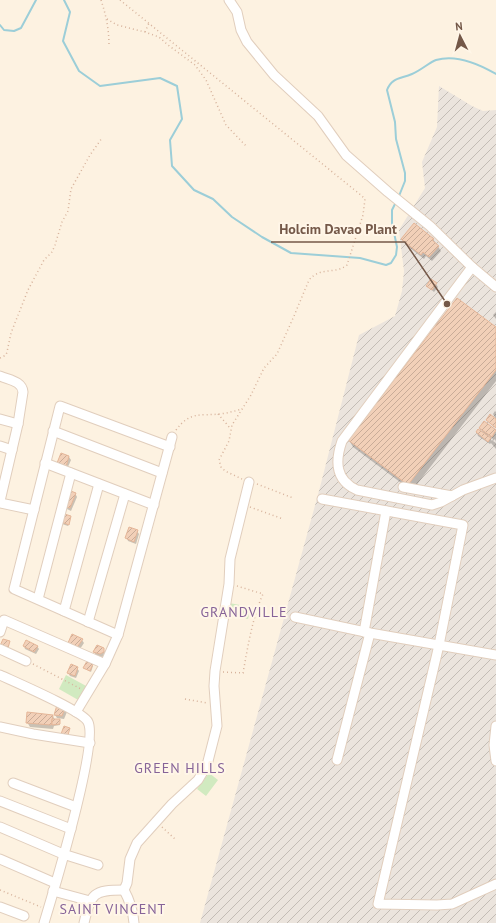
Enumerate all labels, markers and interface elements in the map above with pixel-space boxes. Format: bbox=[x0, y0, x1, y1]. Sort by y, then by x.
north arrow bbox=[440, 16, 480, 56]
text: N bbox=[455, 19, 463, 33]
callout: Holcim Davao Plant bbox=[271, 216, 405, 242]
text: Holcim Davao Plant bbox=[279, 220, 397, 238]
district label: GRANDVILLE bbox=[201, 603, 287, 621]
district label: GREEN HILLS bbox=[134, 759, 226, 777]
district label: SAINT VINCENT bbox=[60, 900, 166, 918]

